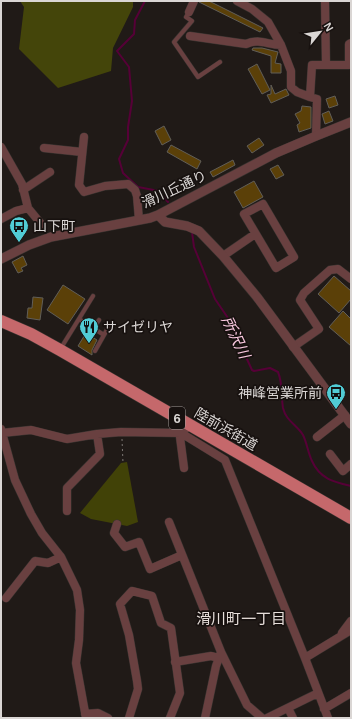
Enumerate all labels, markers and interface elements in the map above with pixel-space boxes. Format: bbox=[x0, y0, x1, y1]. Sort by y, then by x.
north arrow bbox=[300, 12, 340, 52]
text: N bbox=[321, 21, 336, 33]
street label: 滑川丘通り bbox=[139, 167, 209, 211]
bus stop icon: 山下町 bbox=[8, 215, 30, 243]
place label: 山下町 bbox=[33, 218, 75, 234]
water label: 所沢川 bbox=[218, 313, 254, 363]
restaurant icon: サイゼリヤ bbox=[78, 316, 100, 344]
place label: サイゼリヤ bbox=[103, 319, 173, 335]
bus stop icon: 神峰営業所前 bbox=[325, 382, 347, 410]
place label: 神峰営業所前 bbox=[238, 385, 322, 401]
street label: 陸前浜街道 bbox=[192, 405, 260, 453]
road number: 6 bbox=[169, 407, 185, 429]
district label: 滑川町一丁目 bbox=[196, 610, 286, 627]

